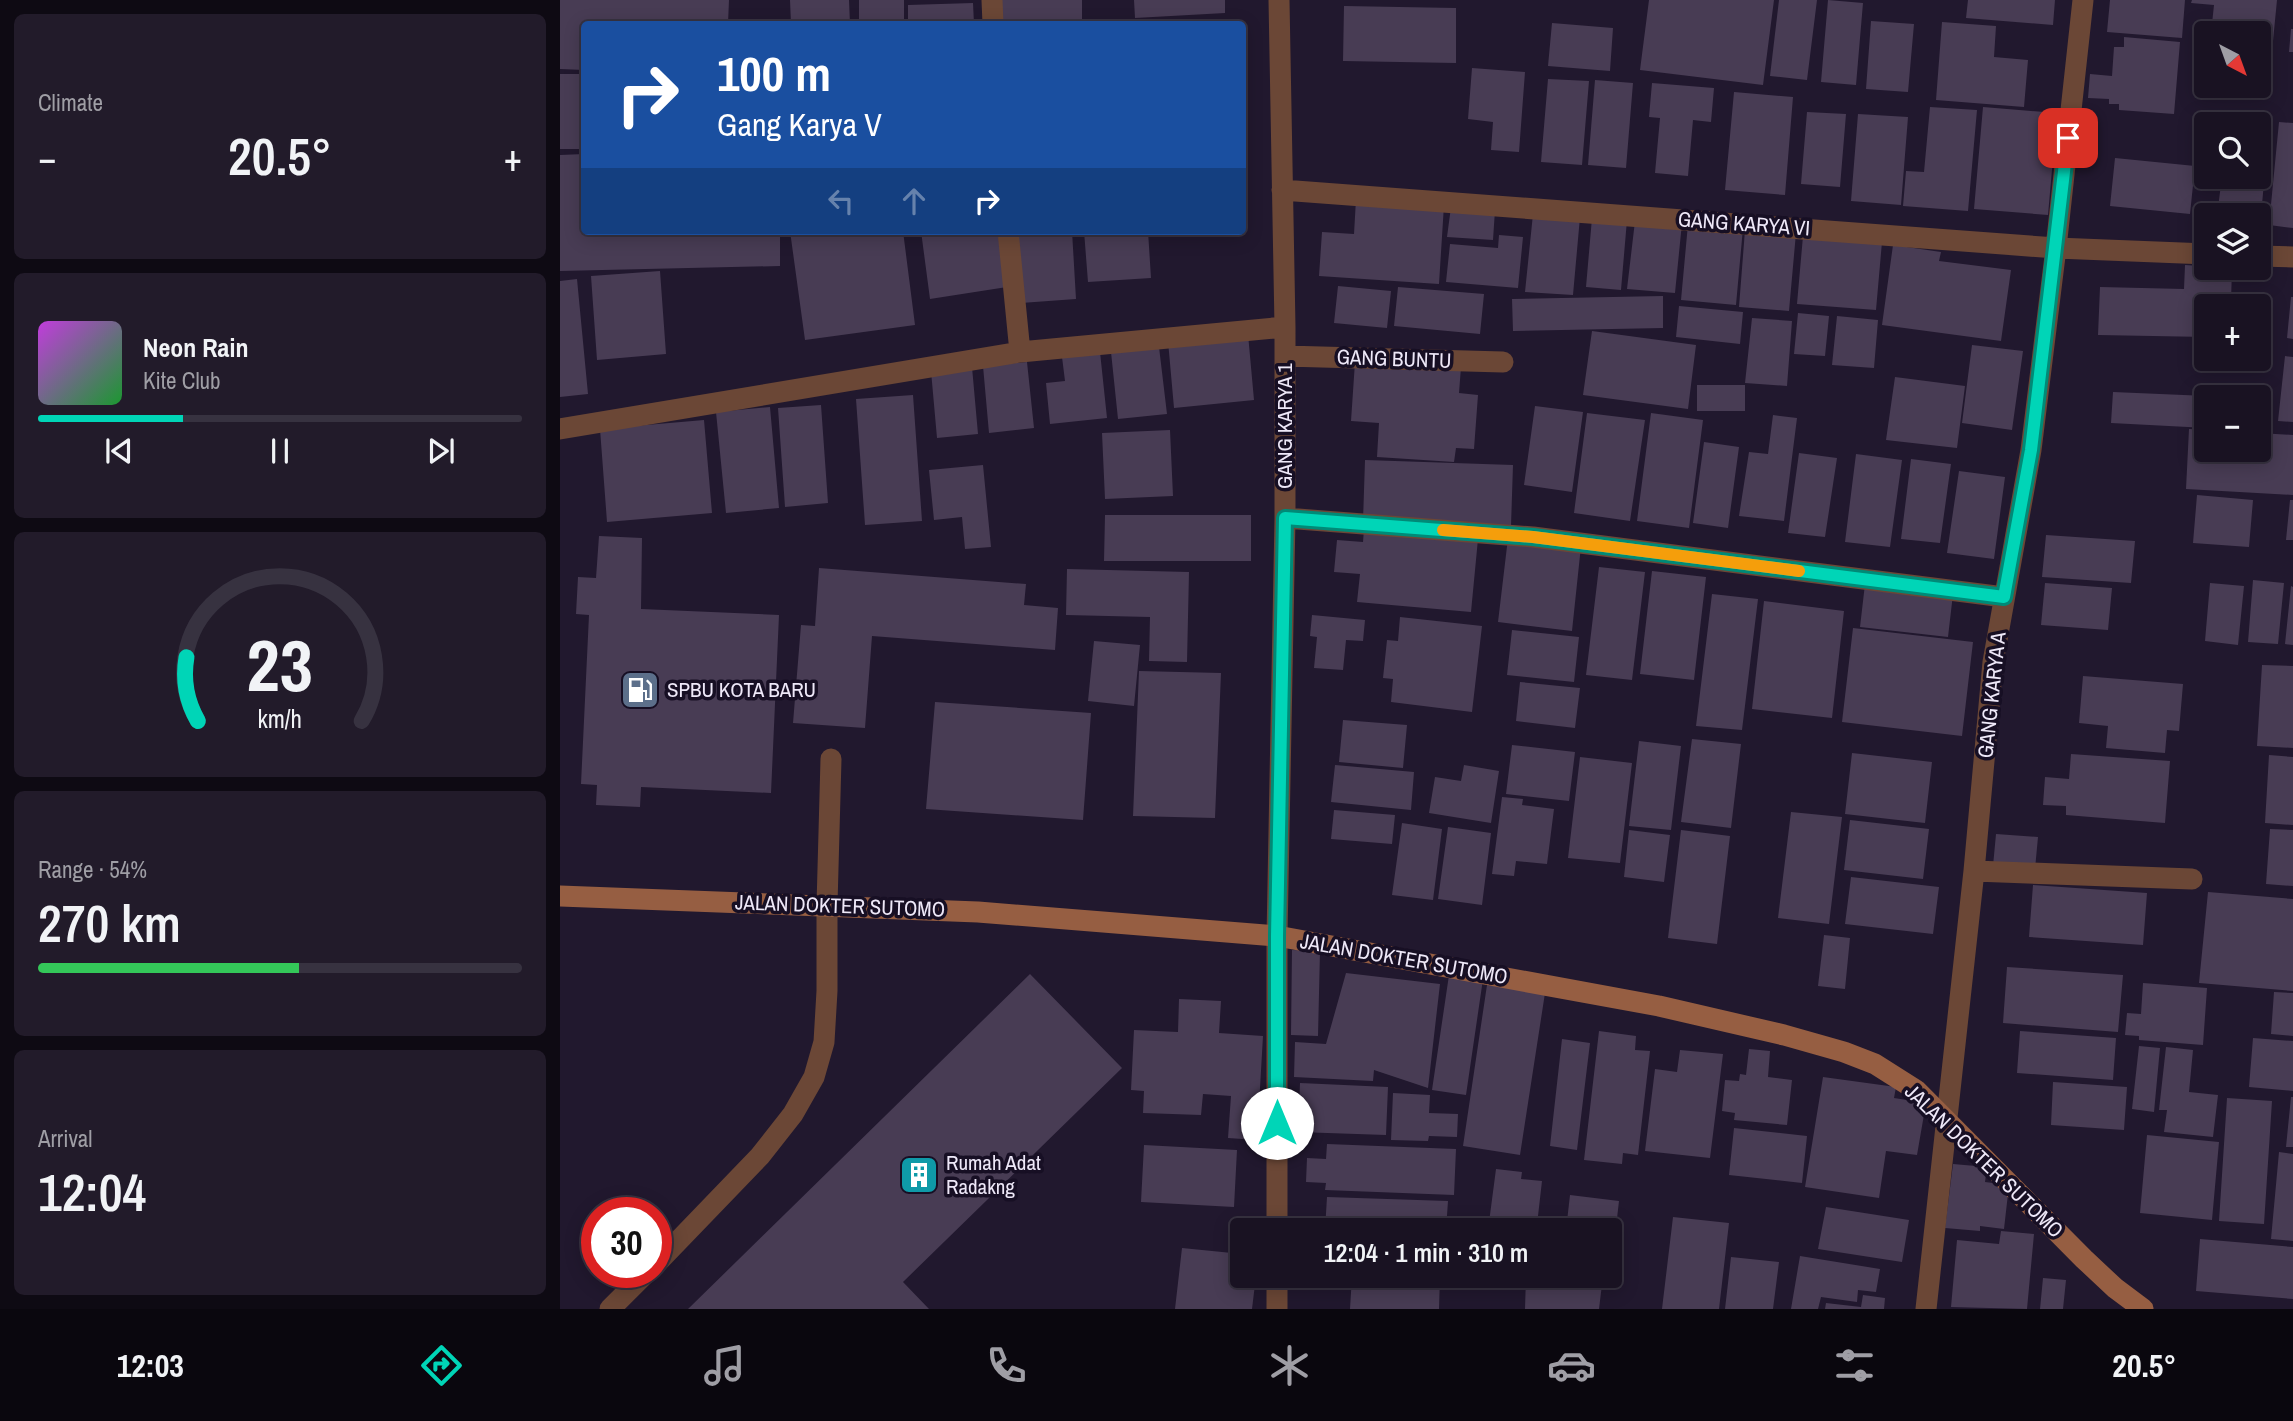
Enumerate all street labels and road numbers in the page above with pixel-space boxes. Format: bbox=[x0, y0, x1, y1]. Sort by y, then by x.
street label: GANG KARYA VI bbox=[1677, 204, 1811, 243]
street label: GANG BUNTU bbox=[1336, 342, 1452, 375]
street label: GANG KARYA 1 bbox=[1270, 363, 1299, 489]
street label: GANG KARYA A bbox=[1970, 630, 2013, 759]
street label: JALAN DOKTER SUTOMO bbox=[734, 887, 946, 924]
street label: JALAN DOKTER SUTOMO bbox=[1298, 926, 1510, 991]
street label: JALAN DOKTER SUTOMO bbox=[1899, 1077, 2070, 1244]

